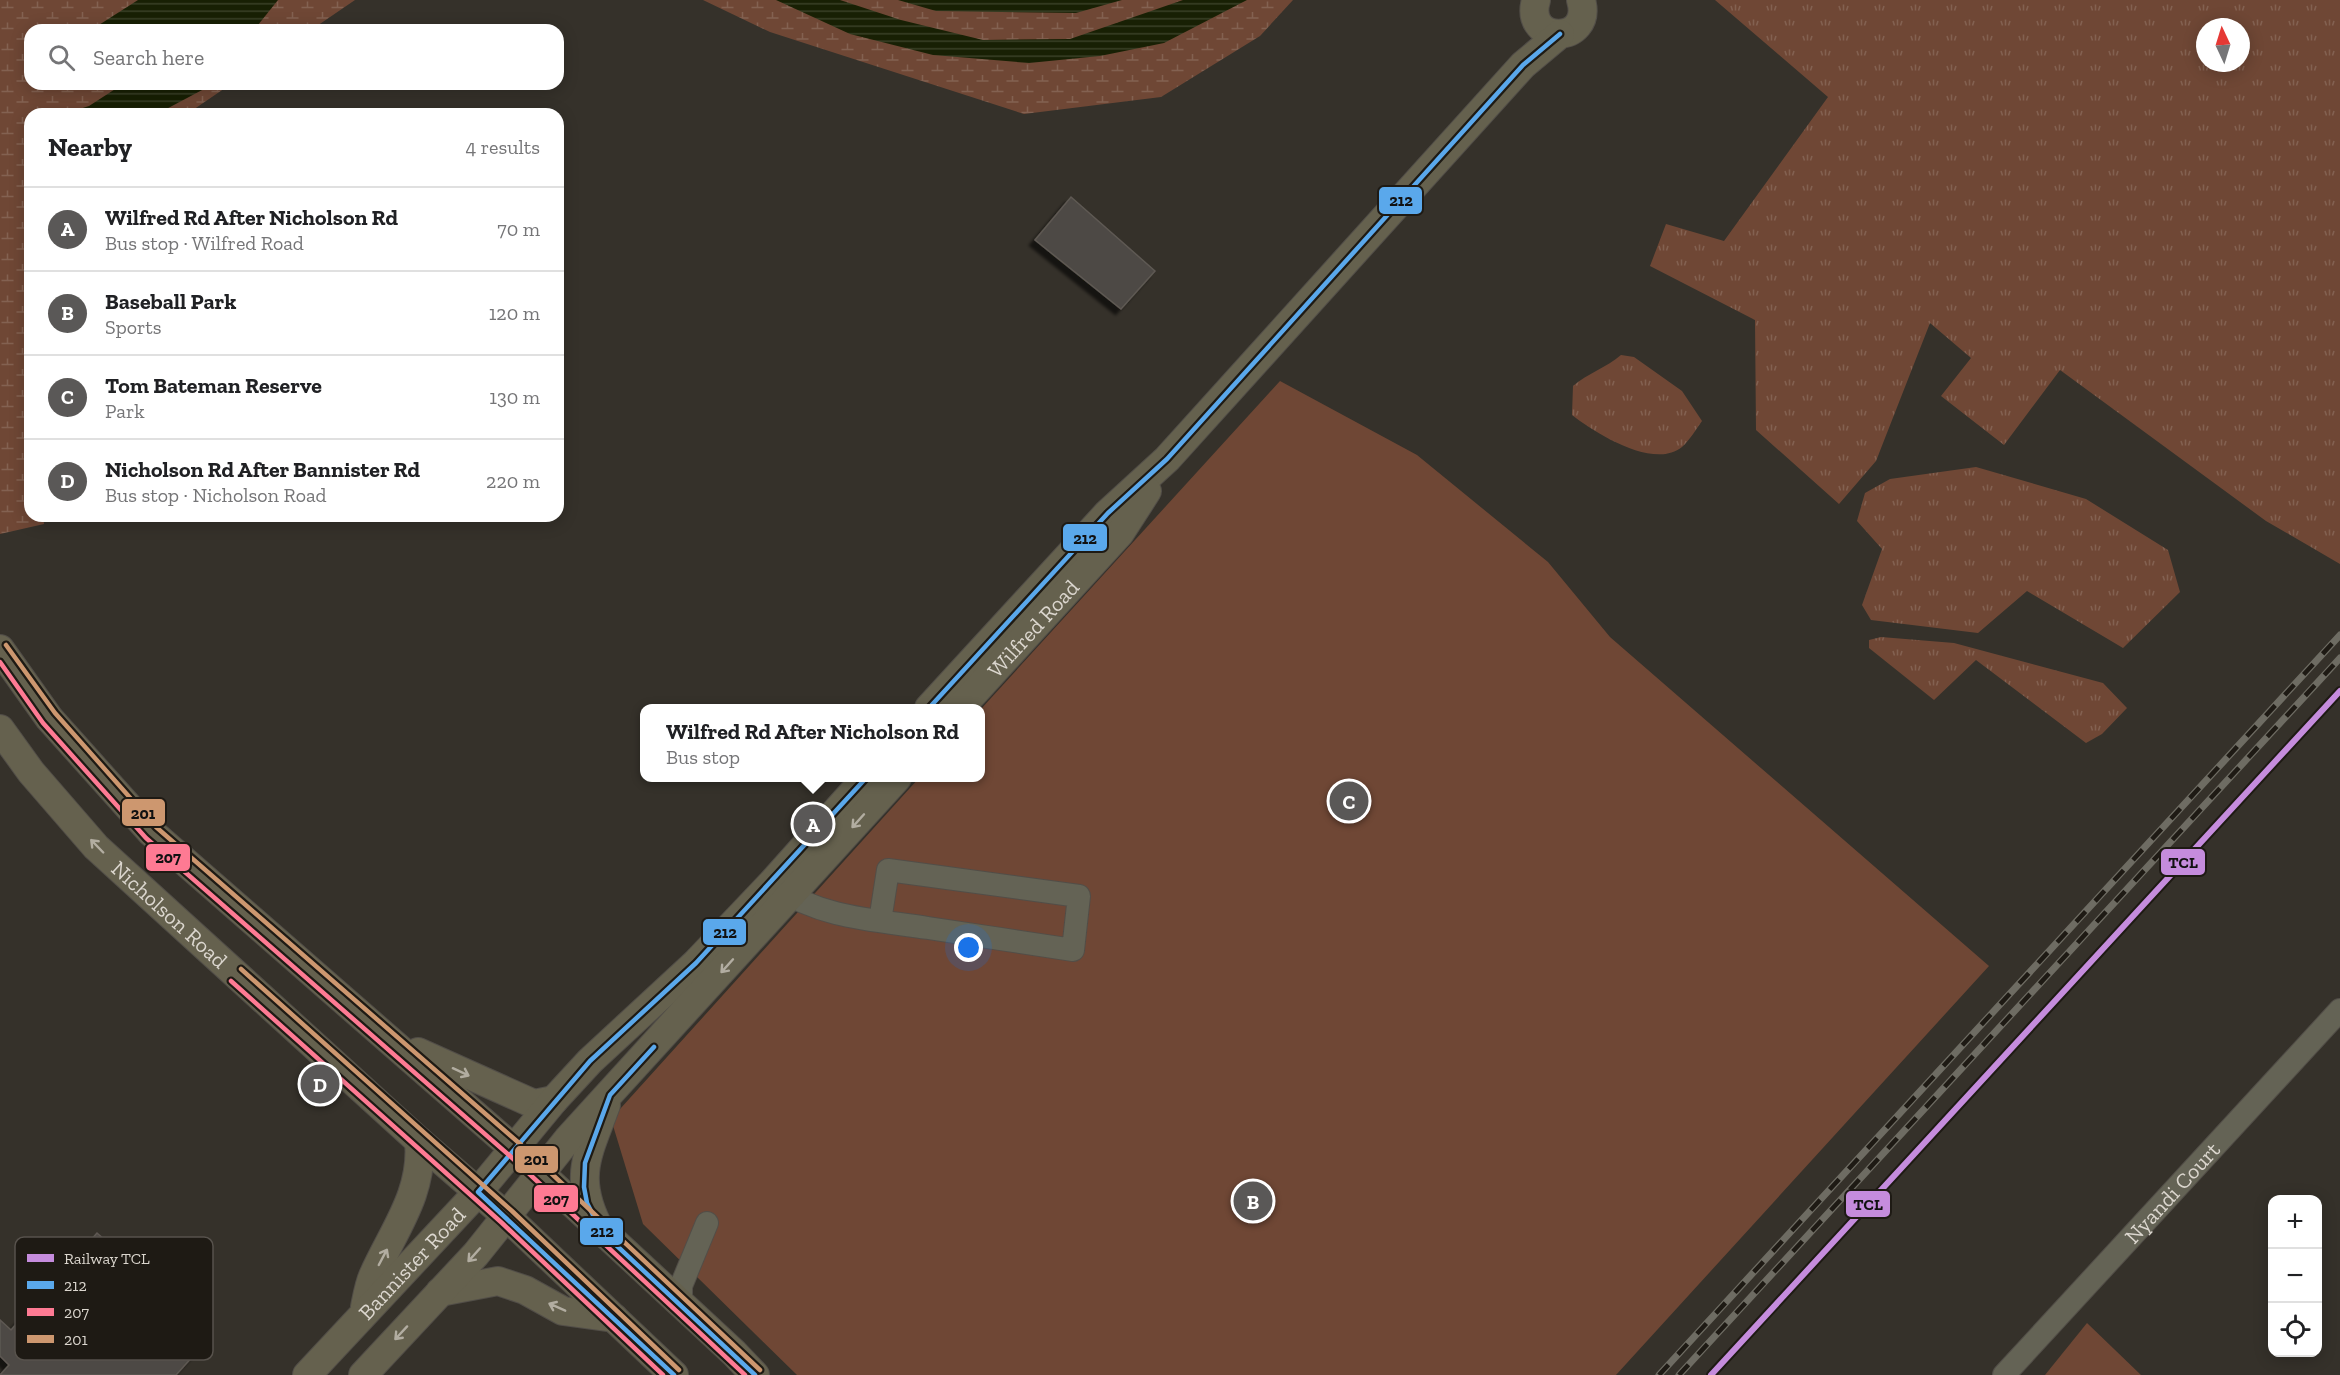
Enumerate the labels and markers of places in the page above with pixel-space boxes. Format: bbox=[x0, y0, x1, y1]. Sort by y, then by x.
pin: C bbox=[1330, 778, 1368, 824]
pin: A bbox=[794, 802, 832, 846]
pin: D bbox=[300, 1062, 340, 1106]
pin: B bbox=[1234, 1178, 1272, 1224]

